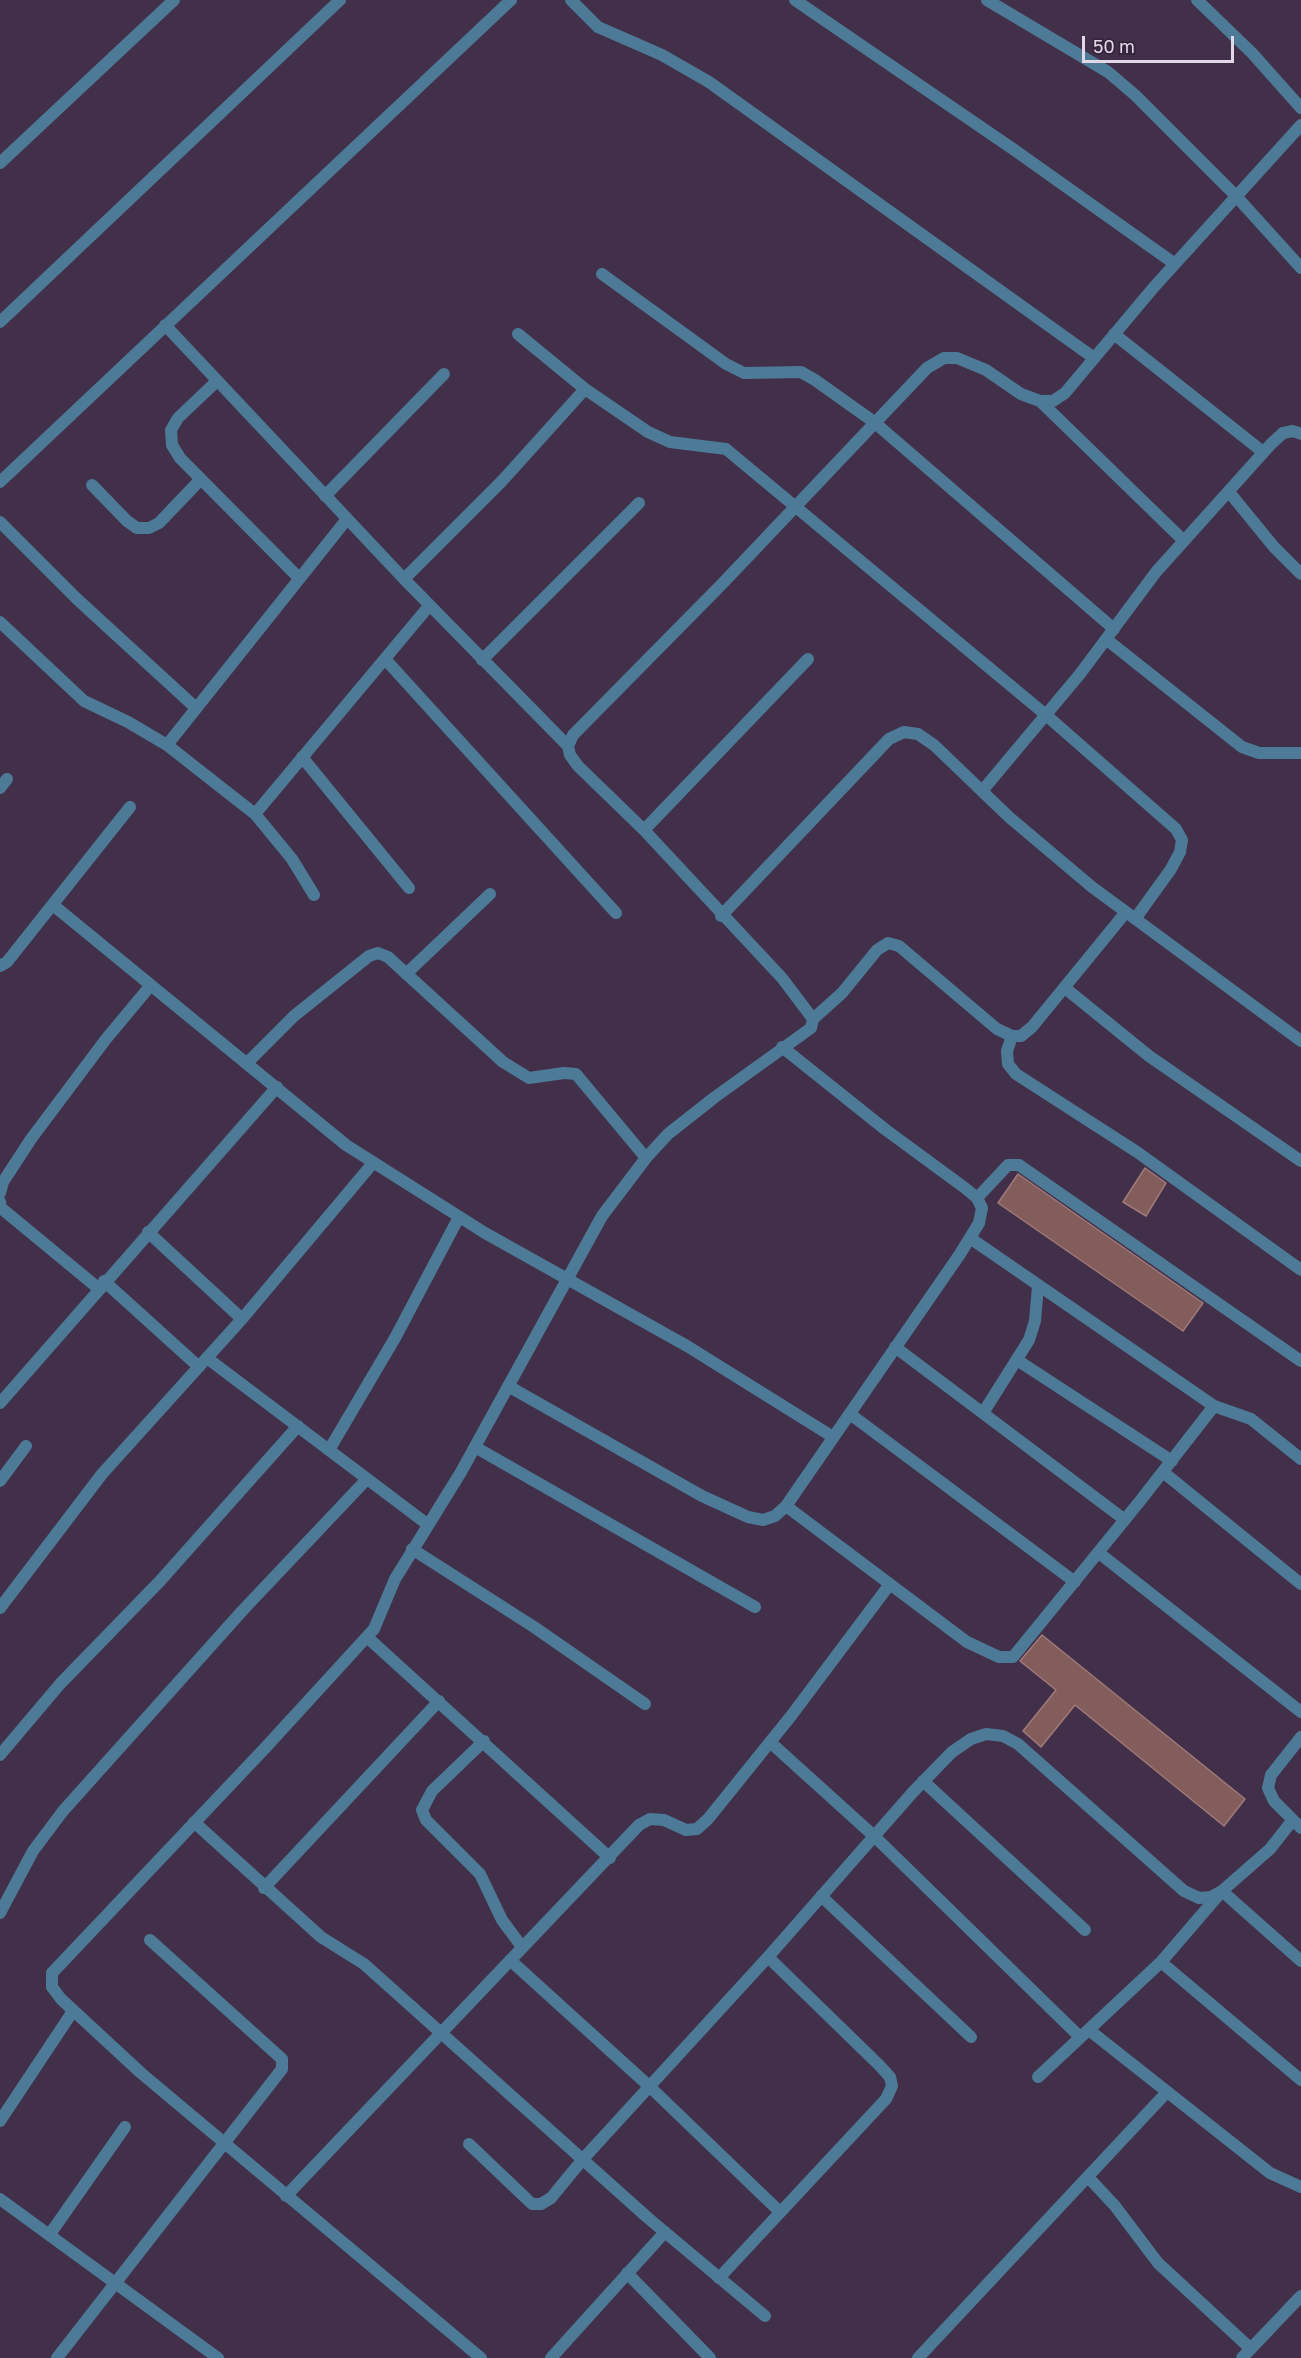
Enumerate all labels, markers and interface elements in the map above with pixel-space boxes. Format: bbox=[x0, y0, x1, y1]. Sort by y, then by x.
scale bar bbox=[1085, 24, 1236, 62]
text: 50 m bbox=[1093, 35, 1135, 57]

